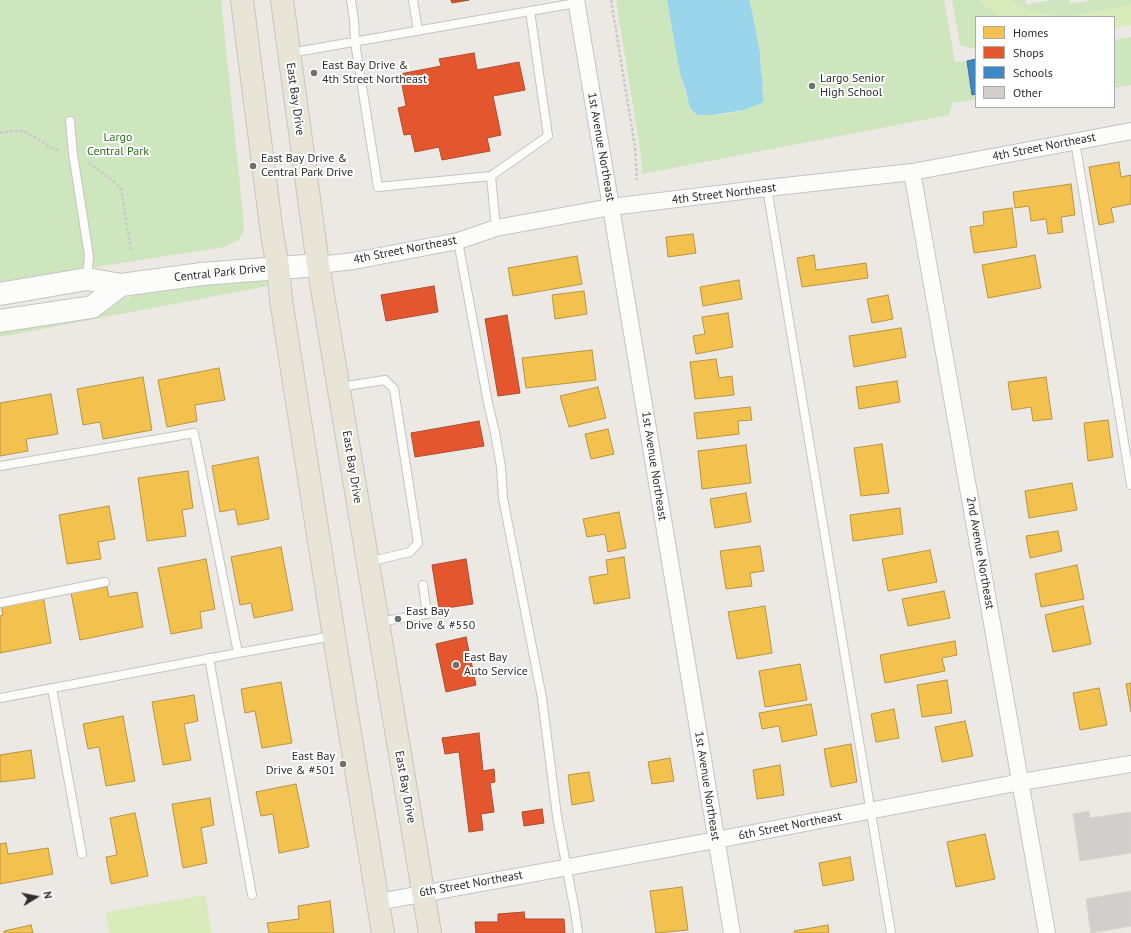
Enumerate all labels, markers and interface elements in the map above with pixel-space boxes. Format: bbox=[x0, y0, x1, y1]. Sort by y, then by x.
legend bbox=[975, 16, 1115, 108]
text: Homes bbox=[1013, 25, 1048, 40]
text: Shops bbox=[1013, 45, 1044, 60]
place label: East Bay Drive & 4th Street Northeast bbox=[322, 59, 427, 87]
street label: East Bay Drive bbox=[283, 62, 307, 136]
text: Schools bbox=[1013, 65, 1053, 80]
marker: East Bay Drive & 4th Street Northeast bbox=[309, 68, 319, 78]
place label: Largo Senior High School bbox=[820, 72, 885, 100]
marker: Largo Senior High School bbox=[807, 81, 817, 91]
text: Other bbox=[1013, 85, 1042, 100]
street label: 1st Avenue Northeast bbox=[584, 91, 618, 203]
street label: 4th Street Northeast bbox=[991, 130, 1097, 164]
park label: Largo Central Park bbox=[87, 131, 149, 159]
place label: East Bay Drive & Central Park Drive bbox=[261, 152, 353, 180]
marker: East Bay Drive & Central Park Drive bbox=[248, 161, 258, 171]
street label: 4th Street Northeast bbox=[671, 180, 777, 208]
street label: 4th Street Northeast bbox=[352, 233, 458, 267]
street label: Central Park Drive bbox=[173, 261, 267, 285]
street label: 1st Avenue Northeast bbox=[638, 410, 670, 522]
street label: East Bay Drive bbox=[339, 430, 365, 504]
street label: 2nd Avenue Northeast bbox=[963, 496, 997, 610]
place label: East Bay Drive & #550 bbox=[406, 605, 475, 633]
marker: East Bay Drive & #550 bbox=[393, 614, 403, 624]
place label: East Bay Auto Service bbox=[464, 651, 528, 679]
marker: East Bay Auto Service bbox=[451, 660, 461, 670]
street label: 1st Avenue Northeast bbox=[691, 730, 723, 842]
place label: East Bay Drive & #501 bbox=[266, 750, 335, 778]
street label: East Bay Drive bbox=[392, 750, 418, 824]
marker: East Bay Drive & #501 bbox=[338, 759, 348, 769]
street label: 6th Street Northeast bbox=[737, 809, 843, 843]
street label: 6th Street Northeast bbox=[418, 868, 524, 900]
north arrow bbox=[16, 877, 56, 917]
text: N bbox=[40, 890, 55, 900]

